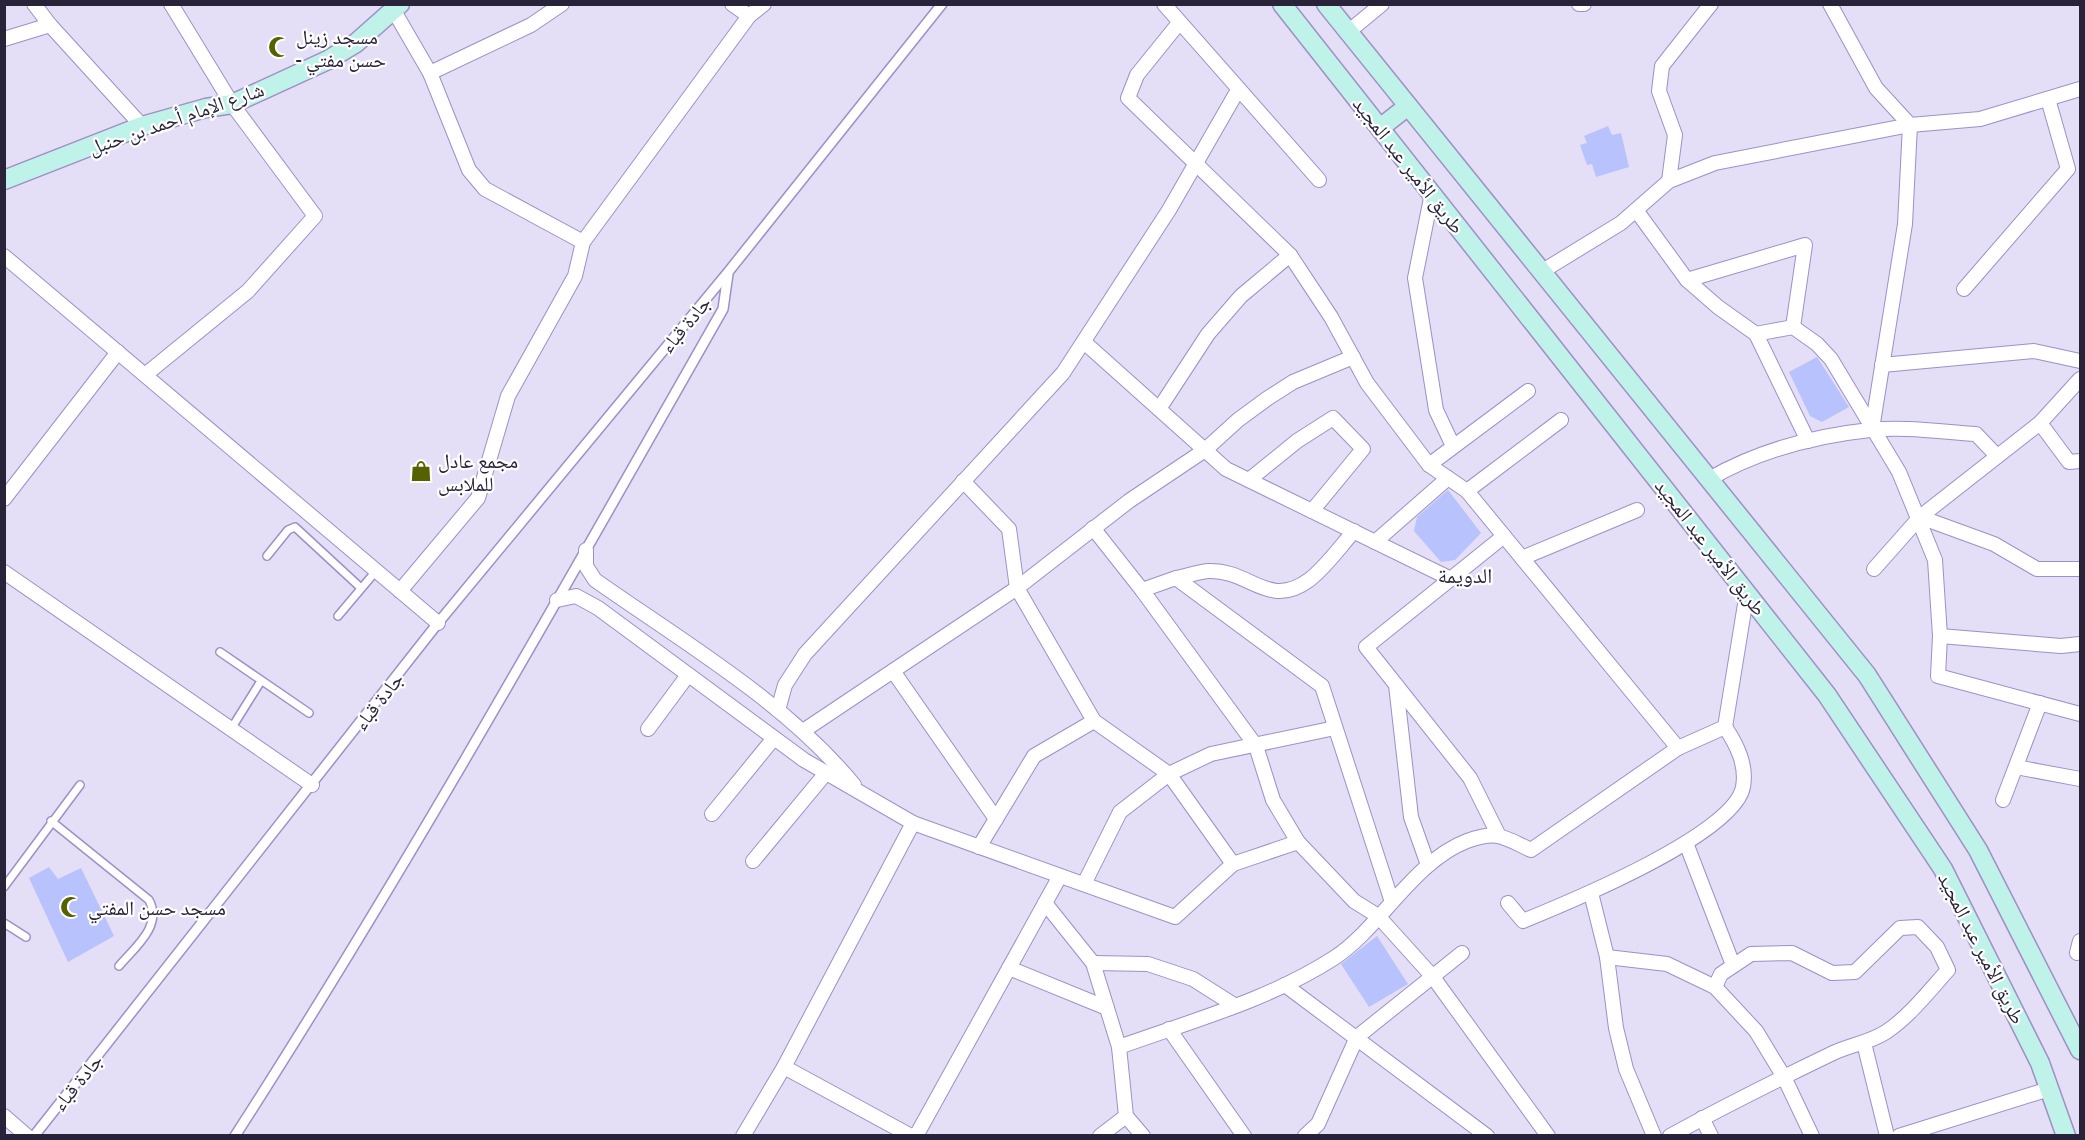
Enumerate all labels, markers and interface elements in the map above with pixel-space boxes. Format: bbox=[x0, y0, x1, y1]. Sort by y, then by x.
place label: مسجد زينل - حسن مفتي bbox=[296, 23, 386, 76]
mosque icon: مسجد زينل - حسن مفتي bbox=[267, 35, 291, 59]
street label: شارع الإمام أحمد بن حنبل bbox=[85, 75, 268, 162]
street label: طريق الأمير عبد المجيد bbox=[1347, 91, 1471, 239]
street label: جادة قباء bbox=[653, 290, 717, 358]
place label: مجمع عادل للملابس bbox=[438, 447, 518, 497]
shop icon: مجمع عادل للملابس bbox=[409, 459, 433, 483]
street label: طريق الأمير عبد المجيد bbox=[1649, 473, 1773, 621]
district label: الدويمة bbox=[1438, 561, 1492, 590]
street label: جادة قباء bbox=[347, 666, 409, 736]
street label: طريق الأمير عبد المجيد bbox=[1932, 868, 2032, 1028]
place label: مسجد حسن المفتي bbox=[88, 894, 226, 924]
mosque icon: مسجد حسن المفتي bbox=[59, 895, 83, 919]
street label: جادة قباء bbox=[45, 1047, 109, 1116]

